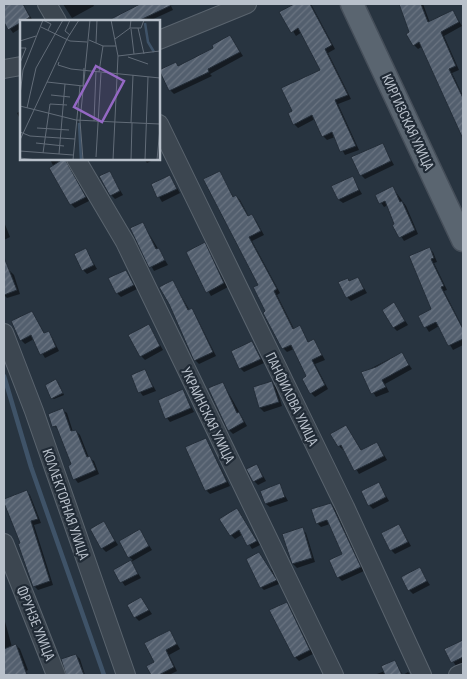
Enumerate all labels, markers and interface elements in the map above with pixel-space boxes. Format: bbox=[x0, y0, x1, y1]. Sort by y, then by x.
inset map bbox=[20, 20, 160, 160]
street label: КИРГИЗСКАЯ УЛИЦА bbox=[377, 71, 438, 174]
street label: ПАНФИЛОВА УЛИЦА bbox=[261, 349, 323, 450]
street label: УКРАИНСКАЯ УЛИЦА bbox=[176, 364, 239, 467]
street label: КОЛЛЕКТОРНАЯ УЛИЦА bbox=[38, 446, 94, 563]
street label: ФРУНЗЕ УЛИЦА bbox=[12, 583, 59, 664]

